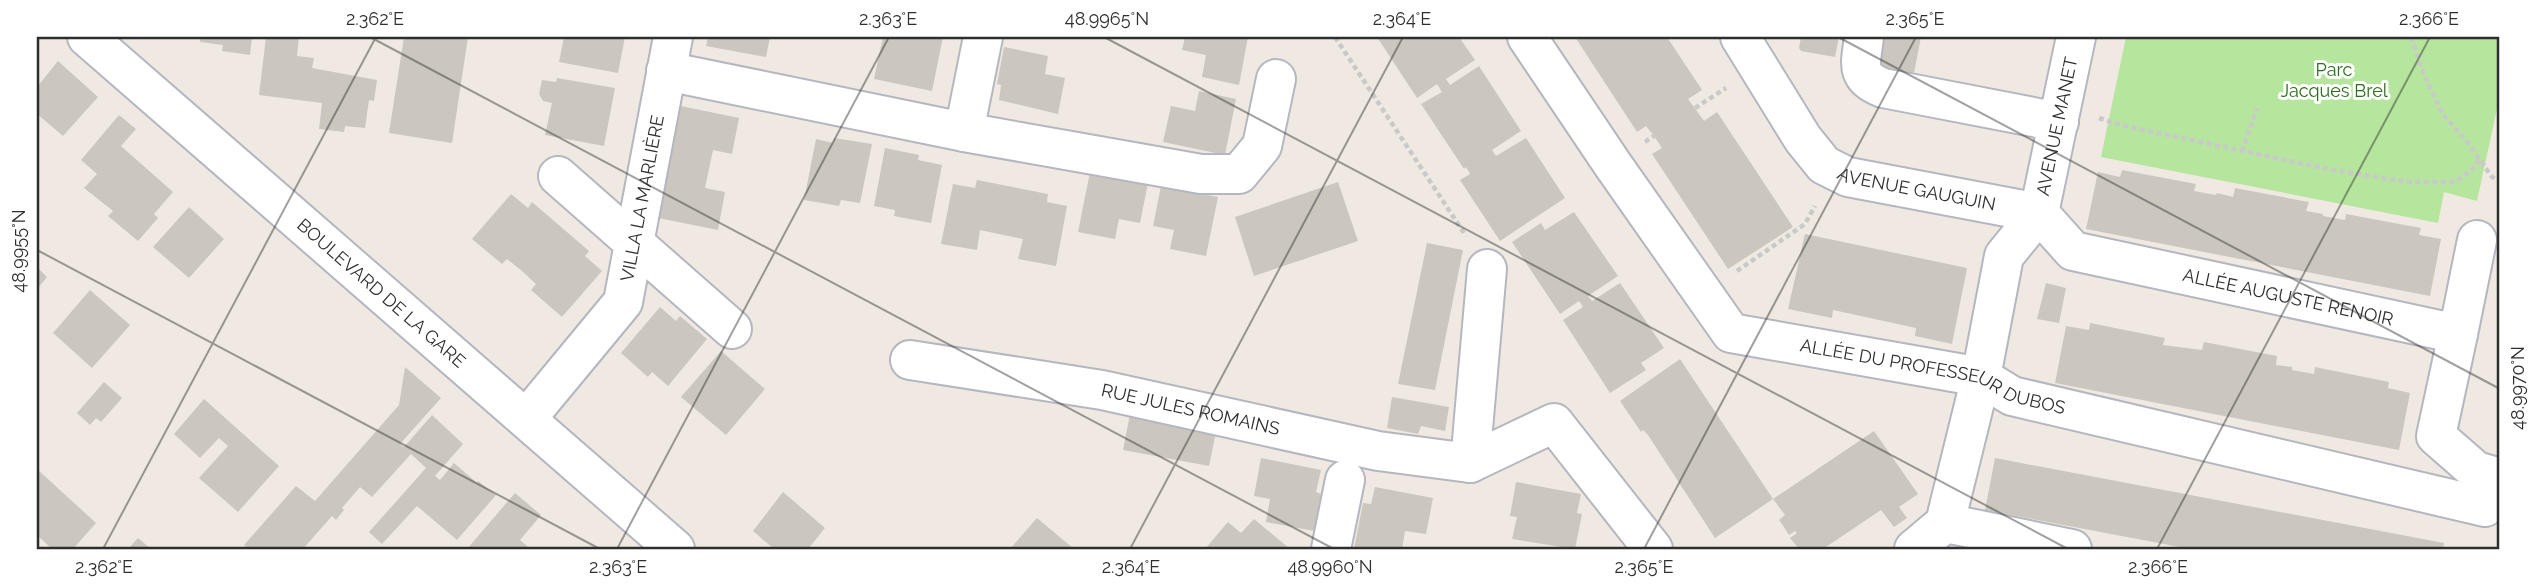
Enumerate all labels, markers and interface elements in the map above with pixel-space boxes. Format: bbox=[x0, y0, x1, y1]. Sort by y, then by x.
text: 2.362°E bbox=[346, 8, 404, 29]
text: 2.363°E bbox=[859, 8, 917, 29]
text: 48.9965°N bbox=[1065, 8, 1149, 29]
text: 2.364°E bbox=[1373, 8, 1431, 29]
text: 2.365°E bbox=[1886, 8, 1944, 29]
text: 2.366°E bbox=[2399, 8, 2459, 29]
street label: AVENUE MANET bbox=[2032, 55, 2082, 197]
park label: Parc Jacques Brel bbox=[2280, 59, 2388, 101]
street label: VILLA LA MARLIÈRE bbox=[616, 113, 668, 283]
street label: AVENUE GAUGUIN bbox=[1834, 163, 1997, 215]
text: 48.9955°N bbox=[8, 209, 29, 293]
street label: BOULEVARD DE LA GARE bbox=[293, 214, 470, 372]
street label: ALLÉE AUGUSTE RENOIR bbox=[2181, 264, 2396, 330]
street label: ALLÉE DU PROFESSEUR DUBOS bbox=[1798, 334, 2068, 418]
text: 48.9970°N bbox=[2507, 346, 2528, 430]
street label: RUE JULES ROMAINS bbox=[1099, 379, 1282, 439]
text: 2.362°E bbox=[75, 556, 133, 577]
text: 2.363°E bbox=[589, 556, 647, 577]
text: 2.364°E bbox=[1102, 556, 1160, 577]
text: 48.9960°N bbox=[1287, 556, 1373, 577]
text: 2.365°E bbox=[1615, 556, 1673, 577]
text: 2.366°E bbox=[2128, 556, 2188, 577]

